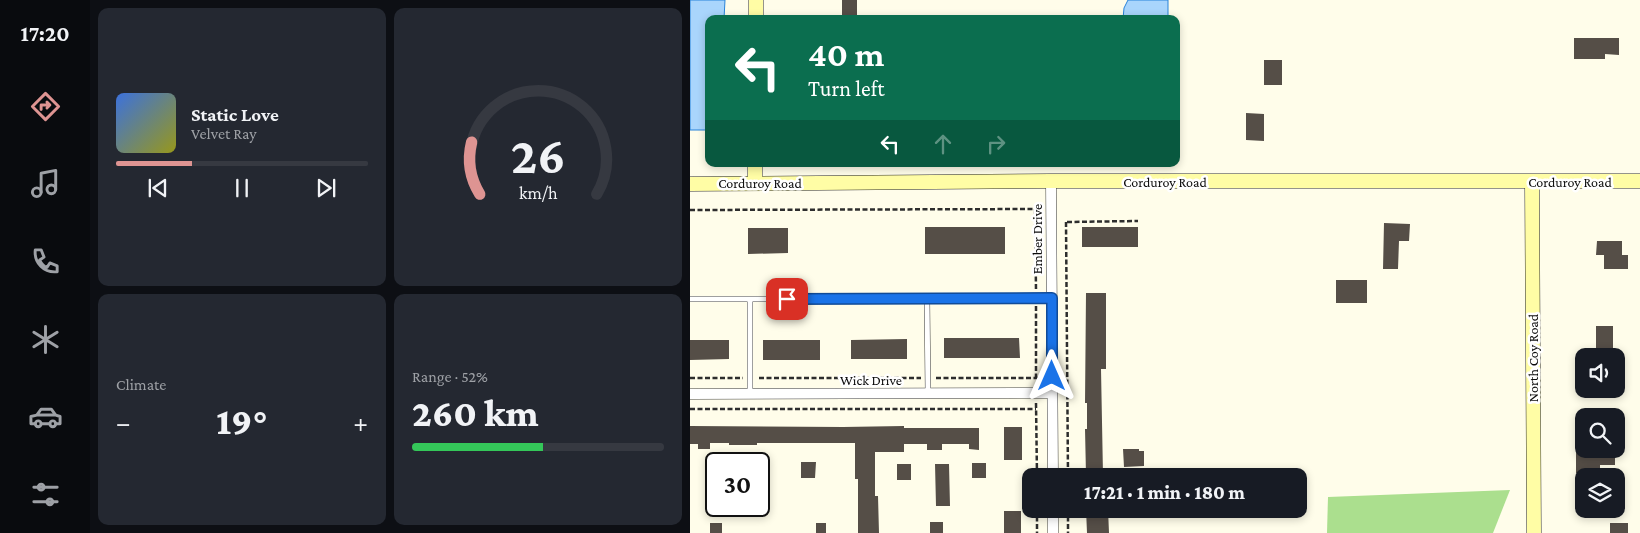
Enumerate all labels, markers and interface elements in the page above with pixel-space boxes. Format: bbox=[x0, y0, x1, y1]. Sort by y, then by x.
text: 17:20 bbox=[20, 21, 70, 46]
icon: left bbox=[725, 35, 790, 100]
text: 40 m bbox=[808, 35, 885, 74]
text: Turn left bbox=[808, 76, 885, 101]
icon: directions bbox=[28, 89, 63, 124]
text: Static Love bbox=[191, 104, 279, 125]
text: Velvet Ray bbox=[191, 125, 257, 142]
text: 26 bbox=[511, 126, 565, 184]
icon: left bbox=[876, 130, 904, 158]
icon: ahead bbox=[929, 130, 957, 158]
icon: right bbox=[982, 130, 1010, 158]
icon: music bbox=[28, 166, 63, 201]
icon: previous bbox=[144, 174, 172, 202]
icon: pause bbox=[228, 174, 256, 202]
icon: next bbox=[312, 174, 340, 202]
street label: Corduroy Road bbox=[1123, 174, 1207, 190]
street label: Corduroy Road bbox=[1528, 174, 1612, 190]
street label: Corduroy Road bbox=[718, 175, 802, 191]
text: km/h bbox=[519, 183, 558, 203]
street label: Ember Drive bbox=[1029, 204, 1045, 274]
icon: phone bbox=[28, 244, 63, 279]
pin bbox=[766, 278, 808, 320]
icon: arrive bbox=[773, 285, 801, 313]
street label: North Coy Road bbox=[1525, 313, 1541, 402]
icon: climate bbox=[28, 322, 63, 357]
map controls bbox=[1575, 348, 1625, 518]
button: sound bbox=[1575, 348, 1625, 398]
position arrow bbox=[1025, 349, 1077, 401]
text: Range · 52% bbox=[412, 368, 488, 385]
street label: Wick Drive bbox=[840, 372, 902, 388]
text: Climate bbox=[116, 376, 166, 393]
text: 260 km bbox=[412, 392, 539, 434]
icon: car bbox=[28, 399, 63, 434]
text: 19° bbox=[216, 400, 268, 442]
text: − bbox=[116, 407, 131, 438]
text: + bbox=[353, 407, 368, 438]
button: search bbox=[1575, 408, 1625, 458]
speed limit sign: 30 bbox=[705, 452, 770, 517]
button: layers bbox=[1575, 468, 1625, 518]
icon: filters bbox=[28, 477, 63, 512]
text: 17:21 · 1 min · 180 m bbox=[1084, 482, 1245, 503]

